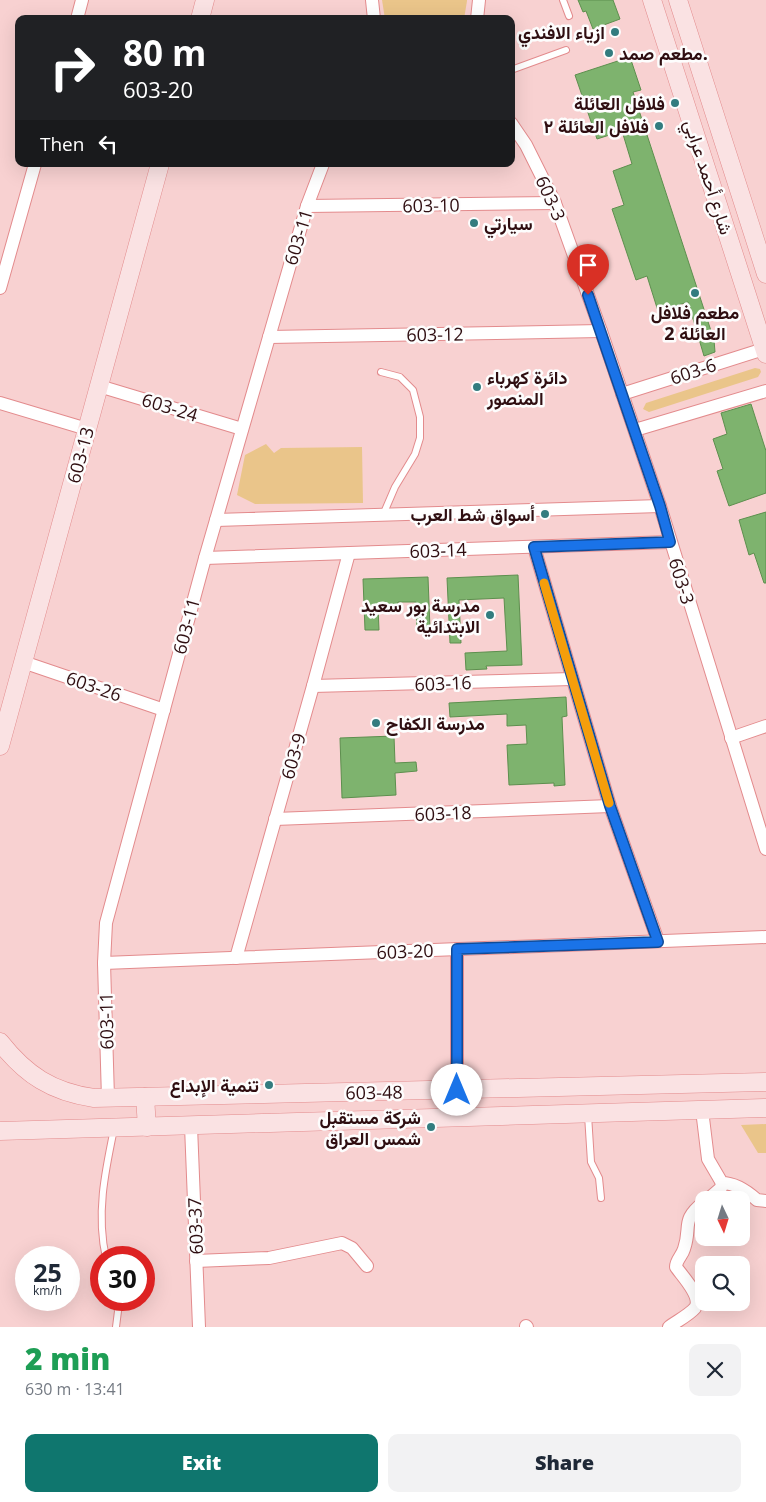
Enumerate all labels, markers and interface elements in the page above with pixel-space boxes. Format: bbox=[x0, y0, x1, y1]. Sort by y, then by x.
place label: ازياء الافندي bbox=[518, 20, 605, 48]
marker: ازياء الافندي bbox=[609, 26, 621, 38]
text: 80 m bbox=[123, 29, 206, 76]
icon: right bbox=[40, 35, 105, 100]
place label: مطعم صمد. bbox=[619, 41, 708, 66]
marker: مطعم صمد. bbox=[603, 47, 615, 59]
text: 603-20 bbox=[123, 74, 193, 104]
place label: فلافل العائلة bbox=[574, 91, 665, 115]
marker: فلافل العائلة bbox=[669, 97, 681, 109]
place label: فلافل العائلة ٢ bbox=[543, 114, 649, 138]
street label: شارع أحمد عرابي bbox=[675, 116, 739, 239]
marker: فلافل العائلة ٢ bbox=[653, 120, 665, 132]
icon: left bbox=[94, 130, 122, 158]
text: Then bbox=[40, 131, 84, 157]
street label: 603-3 bbox=[530, 172, 572, 224]
street label: 603-10 bbox=[402, 193, 460, 217]
street label: 603-11 bbox=[278, 206, 318, 268]
place label: سيارتي bbox=[484, 211, 533, 239]
marker: سيارتي bbox=[468, 217, 480, 229]
pin bbox=[567, 244, 609, 295]
icon: arrive bbox=[574, 251, 602, 279]
marker: مطعم فلافل العائلة 2 bbox=[689, 287, 701, 299]
place label: مطعم فلافل العائلة 2 bbox=[651, 300, 740, 345]
street label: 603-12 bbox=[406, 322, 464, 346]
street label: 603-6 bbox=[667, 352, 719, 390]
place label: دائرة كهرباء المنصور bbox=[486, 365, 568, 410]
marker: دائرة كهرباء المنصور bbox=[471, 381, 483, 393]
street label: 603-24 bbox=[139, 387, 201, 427]
street label: 603-13 bbox=[61, 424, 99, 486]
place label: أسواق شط العرب bbox=[411, 502, 535, 526]
marker: أسواق شط العرب bbox=[539, 508, 551, 520]
street label: 603-14 bbox=[409, 537, 467, 563]
street label: 603-3 bbox=[664, 555, 700, 607]
place label: مدرسة بور سعيد الابتدائية bbox=[361, 593, 480, 638]
street label: 603-11 bbox=[167, 595, 205, 657]
marker: مدرسة بور سعيد الابتدائية bbox=[484, 609, 496, 621]
street label: 603-26 bbox=[63, 665, 125, 707]
street label: 603-16 bbox=[414, 670, 472, 696]
place label: مدرسة الكفاح bbox=[386, 711, 485, 736]
marker: مدرسة الكفاح bbox=[370, 717, 382, 729]
street label: 603-9 bbox=[275, 730, 311, 782]
street label: 603-18 bbox=[414, 800, 472, 826]
street label: 603-20 bbox=[376, 938, 434, 964]
street label: 603-11 bbox=[94, 992, 118, 1050]
position arrow bbox=[430, 1063, 482, 1115]
place label: تنمية الإبداع bbox=[170, 1073, 259, 1098]
marker: تنمية الإبداع bbox=[263, 1079, 275, 1091]
street label: 603-48 bbox=[345, 1080, 403, 1104]
place label: شركة مستقبل شمس العراق bbox=[319, 1105, 421, 1150]
marker: شركة مستقبل شمس العراق bbox=[425, 1121, 437, 1133]
north arrow bbox=[695, 1191, 750, 1246]
map controls bbox=[695, 1191, 750, 1311]
street label: 603-37 bbox=[182, 1197, 208, 1255]
speed limit sign: 30 bbox=[90, 1246, 155, 1311]
text: 25 bbox=[33, 1255, 62, 1289]
button: search bbox=[695, 1256, 750, 1311]
text: km/h bbox=[33, 1282, 62, 1299]
text: 2 min bbox=[25, 1338, 110, 1379]
button: close bbox=[689, 1344, 741, 1396]
text: 630 m · 13:41 bbox=[25, 1378, 125, 1400]
button: Exit bbox=[25, 1434, 378, 1492]
button: Share bbox=[388, 1434, 741, 1492]

